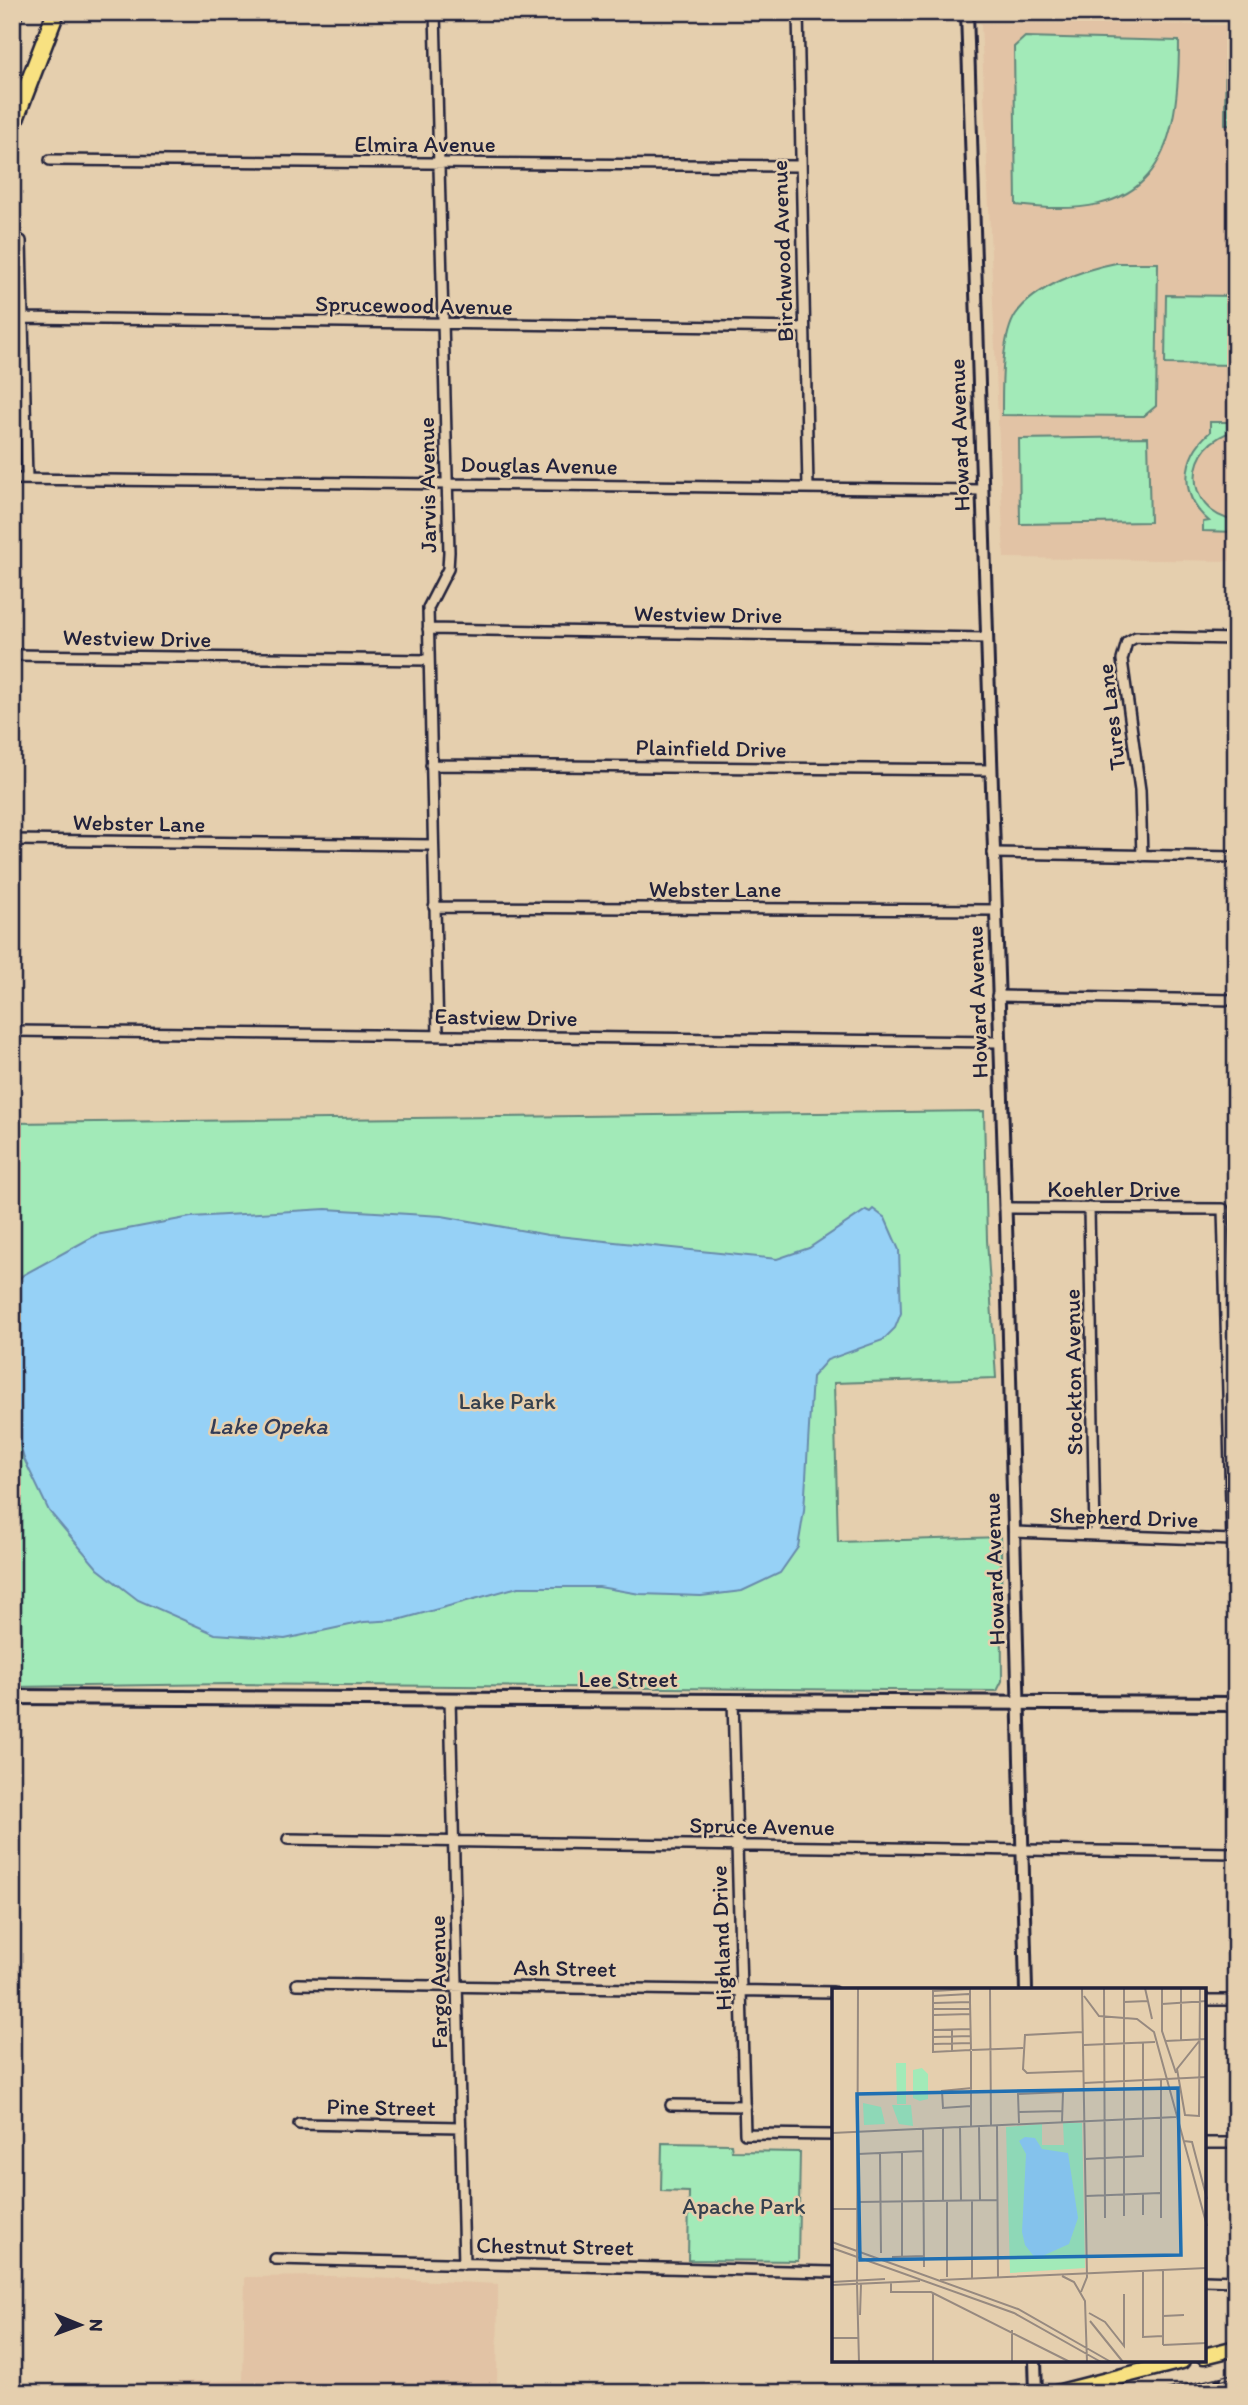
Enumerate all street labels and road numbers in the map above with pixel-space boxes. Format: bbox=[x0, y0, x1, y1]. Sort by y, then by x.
street label: Elmira Avenue bbox=[354, 130, 496, 158]
street label: Birchwood Avenue bbox=[765, 160, 799, 342]
street label: Sprucewood Avenue bbox=[315, 289, 513, 321]
street label: Howard Avenue bbox=[942, 358, 976, 512]
street label: Jarvis Avenue bbox=[412, 417, 442, 553]
street label: Douglas Avenue bbox=[460, 450, 618, 480]
street label: Westview Drive bbox=[634, 599, 782, 629]
street label: Westview Drive bbox=[63, 623, 211, 653]
street label: Tures Lane bbox=[1091, 662, 1131, 772]
street label: Plainfield Drive bbox=[635, 733, 787, 763]
street label: Webster Lane bbox=[72, 808, 206, 838]
street label: Webster Lane bbox=[649, 875, 781, 903]
street label: Howard Avenue bbox=[960, 925, 994, 1079]
street label: Eastview Drive bbox=[434, 1002, 578, 1032]
street label: Koehler Drive bbox=[1047, 1175, 1181, 1203]
street label: Stockton Avenue bbox=[1058, 1288, 1088, 1456]
street label: Howard Avenue bbox=[977, 1492, 1011, 1646]
street label: Shepherd Drive bbox=[1049, 1500, 1199, 1534]
street label: Lee Street bbox=[578, 1665, 678, 1693]
street label: Spruce Avenue bbox=[689, 1811, 835, 1841]
street label: Highland Drive bbox=[704, 1865, 738, 2011]
street label: Fargo Avenue bbox=[423, 1915, 453, 2049]
street label: Ash Street bbox=[513, 1953, 617, 1983]
street label: Pine Street bbox=[326, 2092, 436, 2122]
street label: Chestnut Street bbox=[476, 2231, 634, 2261]

